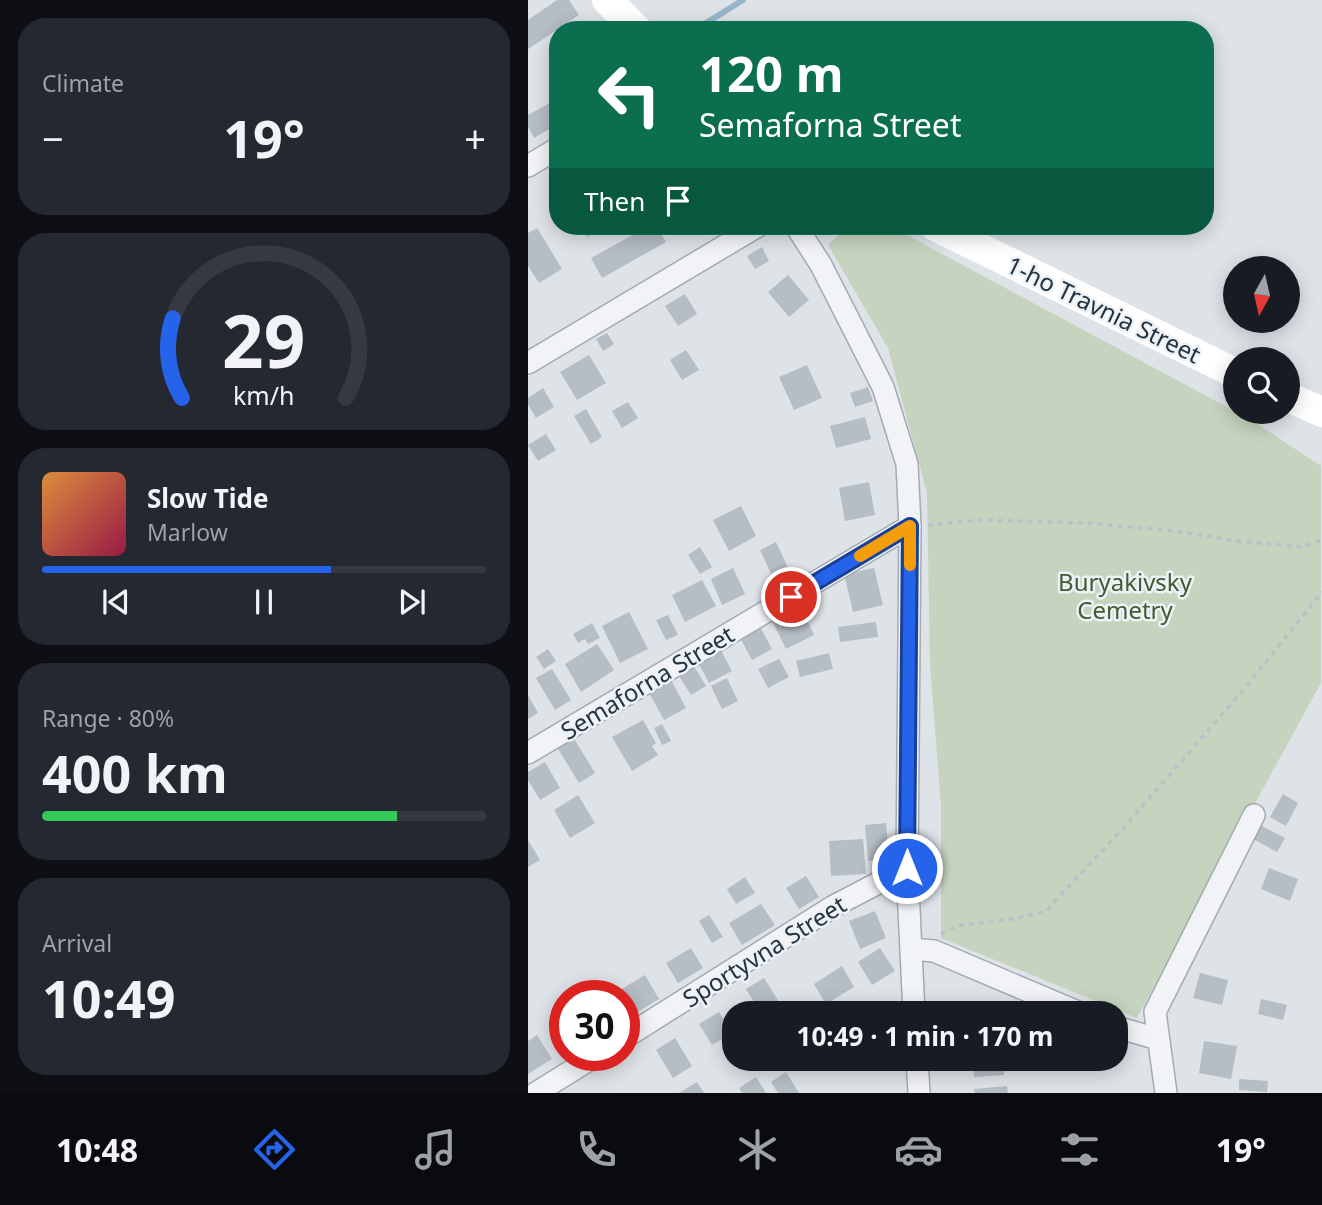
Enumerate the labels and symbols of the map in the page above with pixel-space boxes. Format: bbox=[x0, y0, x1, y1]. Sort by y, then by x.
street label: 1-ho Travnia Street bbox=[1001, 248, 1207, 370]
north arrow bbox=[1223, 256, 1300, 332]
park label: Buryakivsky Cemetry bbox=[1058, 565, 1193, 626]
pin bbox=[761, 567, 821, 627]
street label: Semaforna Street bbox=[554, 617, 740, 747]
position arrow bbox=[870, 831, 944, 905]
street label: Sportyvna Street bbox=[676, 887, 852, 1015]
speed limit sign: 30 bbox=[549, 980, 640, 1071]

